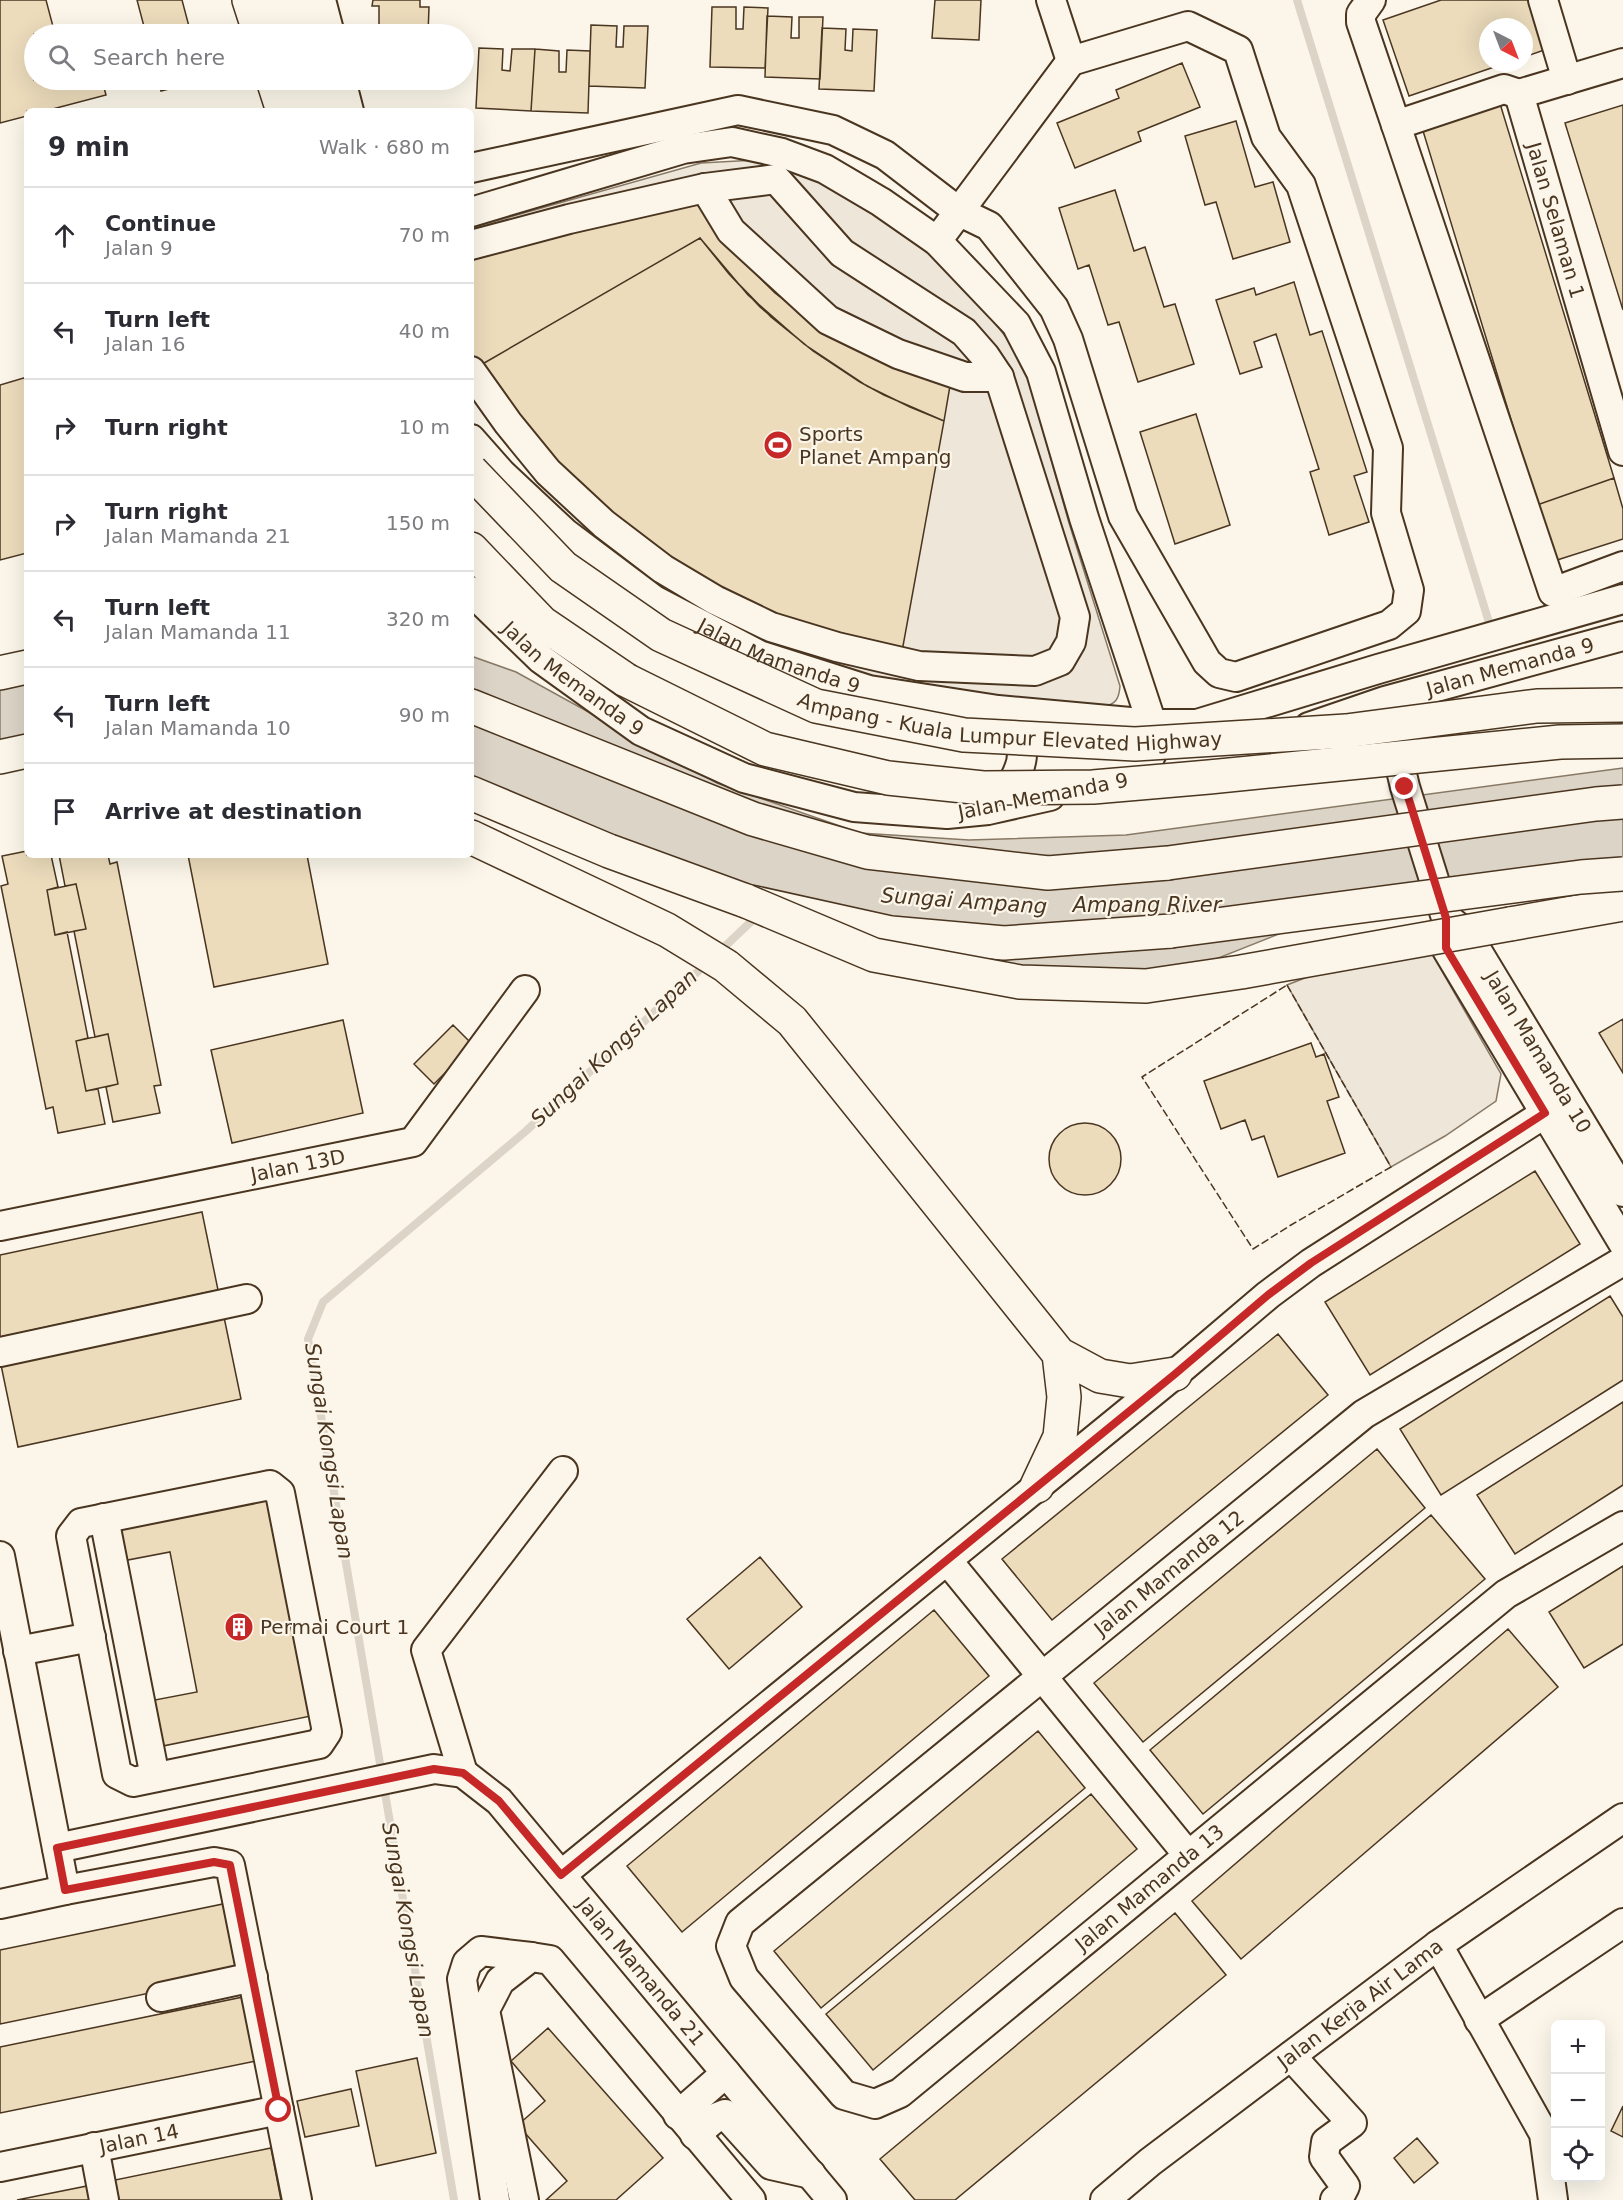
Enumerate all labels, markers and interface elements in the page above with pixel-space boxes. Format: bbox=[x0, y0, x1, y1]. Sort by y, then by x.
north arrow bbox=[1479, 18, 1533, 72]
search box bbox=[24, 24, 474, 90]
icon: search bbox=[45, 41, 78, 74]
text: Search here bbox=[93, 45, 225, 70]
text: 9 min bbox=[48, 132, 130, 162]
text: Walk · 680 m bbox=[319, 135, 450, 159]
street label: Jalan Selaman 1 bbox=[1521, 137, 1590, 301]
text: Continue bbox=[105, 211, 216, 236]
icon: ahead bbox=[48, 219, 81, 252]
text: 70 m bbox=[399, 223, 450, 247]
text: Jalan 9 bbox=[105, 236, 173, 260]
text: Turn left bbox=[105, 307, 210, 332]
icon: left bbox=[48, 315, 81, 348]
text: 40 m bbox=[399, 319, 450, 343]
text: Jalan 16 bbox=[105, 332, 185, 356]
icon: right bbox=[48, 411, 81, 444]
text: Turn right bbox=[105, 415, 228, 440]
text: 10 m bbox=[399, 415, 450, 439]
place label: Sports Planet Ampang bbox=[799, 422, 952, 469]
sports icon: Sports Planet Ampang bbox=[762, 429, 794, 461]
text: Turn right bbox=[105, 499, 228, 524]
icon: right bbox=[48, 507, 81, 540]
text: 150 m bbox=[386, 511, 450, 535]
text: Jalan Mamanda 21 bbox=[105, 524, 291, 548]
text: Turn left bbox=[105, 595, 210, 620]
icon: left bbox=[48, 603, 81, 636]
text: 320 m bbox=[386, 607, 450, 631]
street label: Jalan Mamanda 9 bbox=[692, 612, 863, 698]
street label: Jalan Memanda 9 bbox=[496, 615, 649, 741]
text: Jalan Mamanda 11 bbox=[105, 620, 291, 644]
street label: Jalan Memanda 9 bbox=[1421, 632, 1597, 702]
street label: Ampang - Kuala Lumpur Elevated Highway bbox=[794, 687, 1223, 756]
text: Turn left bbox=[105, 691, 210, 716]
icon: left bbox=[48, 699, 81, 732]
text: 90 m bbox=[399, 703, 450, 727]
text: Jalan Mamanda 10 bbox=[105, 716, 291, 740]
street label: Jalan Memanda 9 bbox=[954, 768, 1130, 825]
route end bbox=[1391, 773, 1417, 799]
icon: arrive bbox=[48, 795, 81, 828]
text: Arrive at destination bbox=[105, 799, 362, 824]
water label: Sungai Ampang bbox=[880, 883, 1048, 919]
water label: Ampang River bbox=[1071, 893, 1223, 917]
street label: Jalan Mamanda 10 bbox=[1479, 964, 1597, 1138]
water label: Sungai Kongsi Lapan bbox=[526, 965, 702, 1131]
street label: Jalan 13D bbox=[247, 1144, 347, 1187]
water label: Sungai Kongsi Lapan bbox=[300, 1341, 358, 1561]
street label: Jalan Mamanda 12 bbox=[1088, 1505, 1249, 1642]
building icon: Permai Court 1 bbox=[223, 1611, 255, 1643]
place label: Permai Court 1 bbox=[260, 1615, 409, 1639]
street label: Jalan Mamanda 13 bbox=[1069, 1819, 1229, 1957]
water label: Sungai Kongsi Lapan bbox=[377, 1820, 439, 2040]
street label: Jalan Mamanda 21 bbox=[571, 1891, 710, 2050]
street label: Jalan Kerja Air Lama bbox=[1271, 1934, 1448, 2075]
map controls bbox=[1551, 2020, 1605, 2182]
button: + bbox=[1551, 2020, 1605, 2074]
button: − bbox=[1551, 2074, 1605, 2128]
route start bbox=[265, 2096, 291, 2122]
street label: Jalan 14 bbox=[95, 2119, 181, 2159]
button: locate bbox=[1551, 2128, 1605, 2182]

